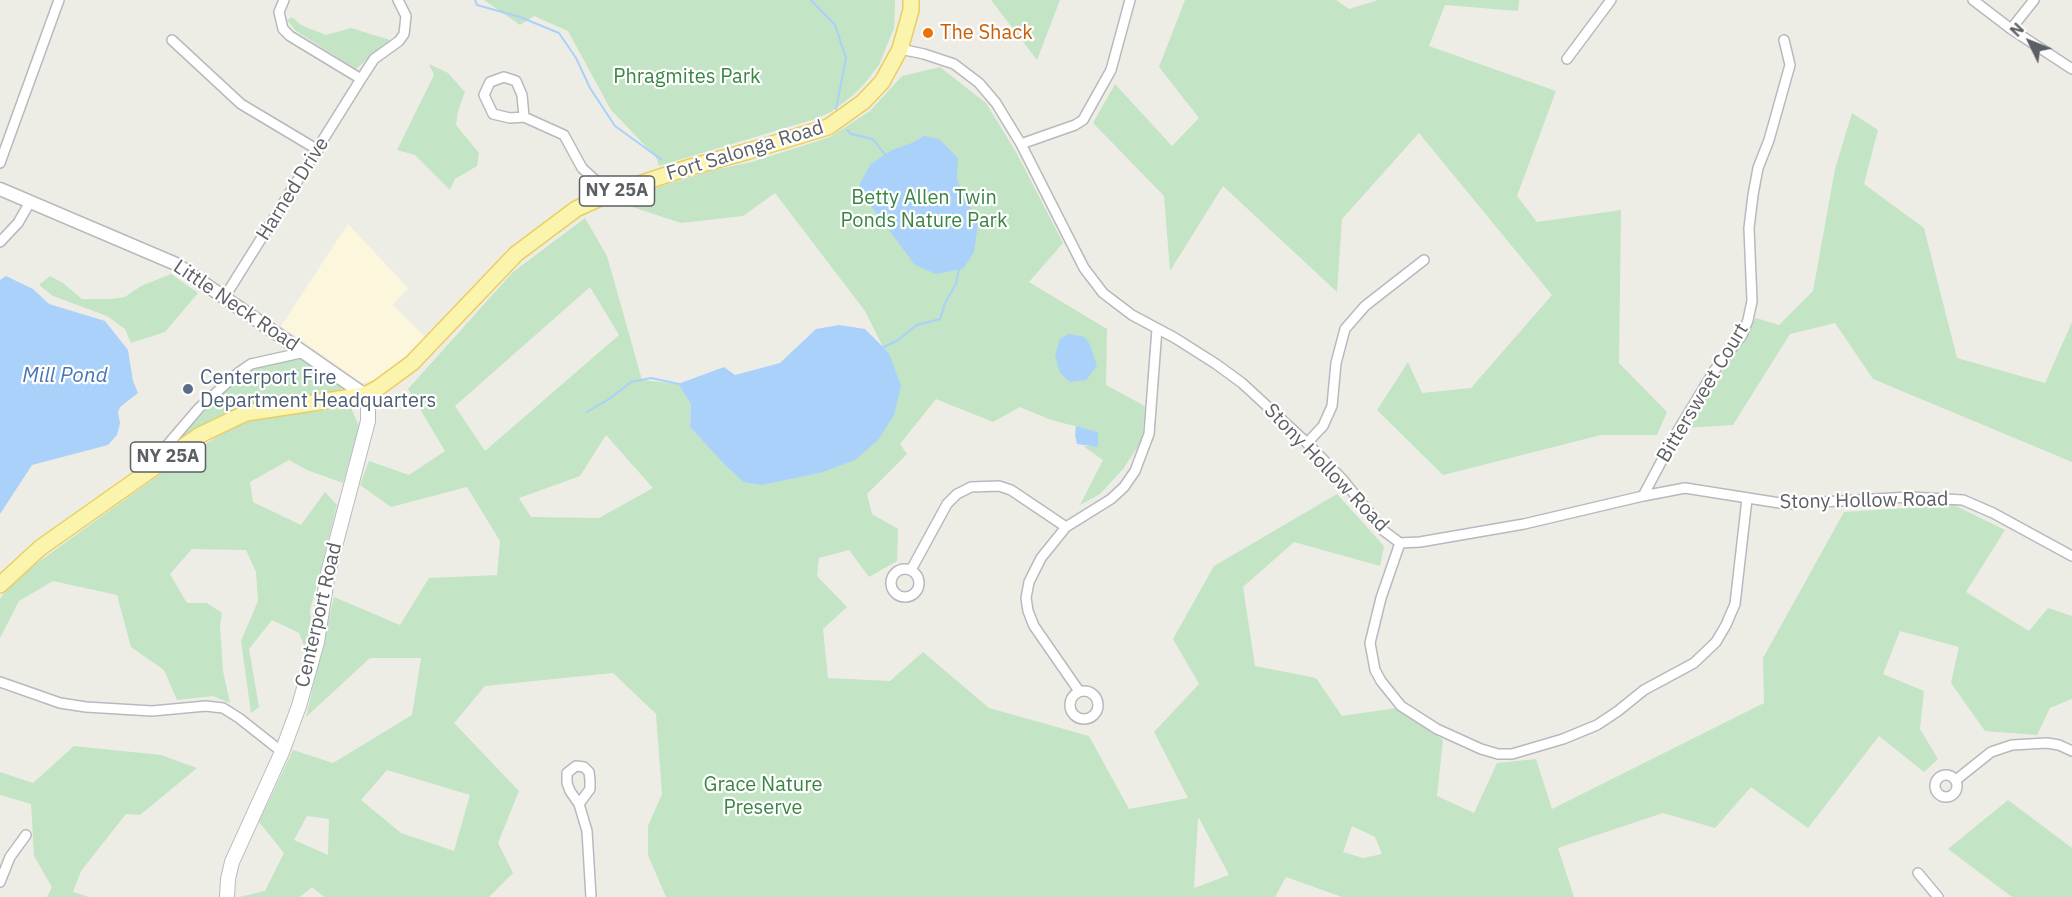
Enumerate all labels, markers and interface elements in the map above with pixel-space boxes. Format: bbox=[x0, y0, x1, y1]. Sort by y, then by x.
north arrow bbox=[2000, 12, 2060, 72]
text: N bbox=[2006, 19, 2028, 41]
place label: The Shack bbox=[940, 21, 1033, 45]
marker: The Shack bbox=[921, 26, 935, 40]
park label: Phragmites Park bbox=[613, 65, 761, 89]
street label: Fort Salonga Road bbox=[663, 116, 827, 186]
street label: Harned Drive bbox=[252, 133, 334, 245]
road number: NY 25A bbox=[580, 176, 654, 206]
park label: Betty Allen Twin Ponds Nature Park bbox=[841, 186, 1007, 233]
street label: Little Neck Road bbox=[169, 255, 303, 357]
street label: Bittersweet Court bbox=[1652, 319, 1754, 467]
water label: Mill Pond bbox=[22, 363, 108, 389]
place label: Centerport Fire Department Headquarters bbox=[200, 366, 436, 413]
marker: Centerport Fire Department Headquarters bbox=[181, 382, 195, 396]
street label: Stony Hollow Road bbox=[1259, 399, 1393, 537]
road number: NY 25A bbox=[130, 442, 206, 472]
street label: Stony Hollow Road bbox=[1779, 488, 1949, 514]
street label: Centerport Road bbox=[291, 540, 347, 690]
park label: Grace Nature Preserve bbox=[704, 773, 822, 820]

